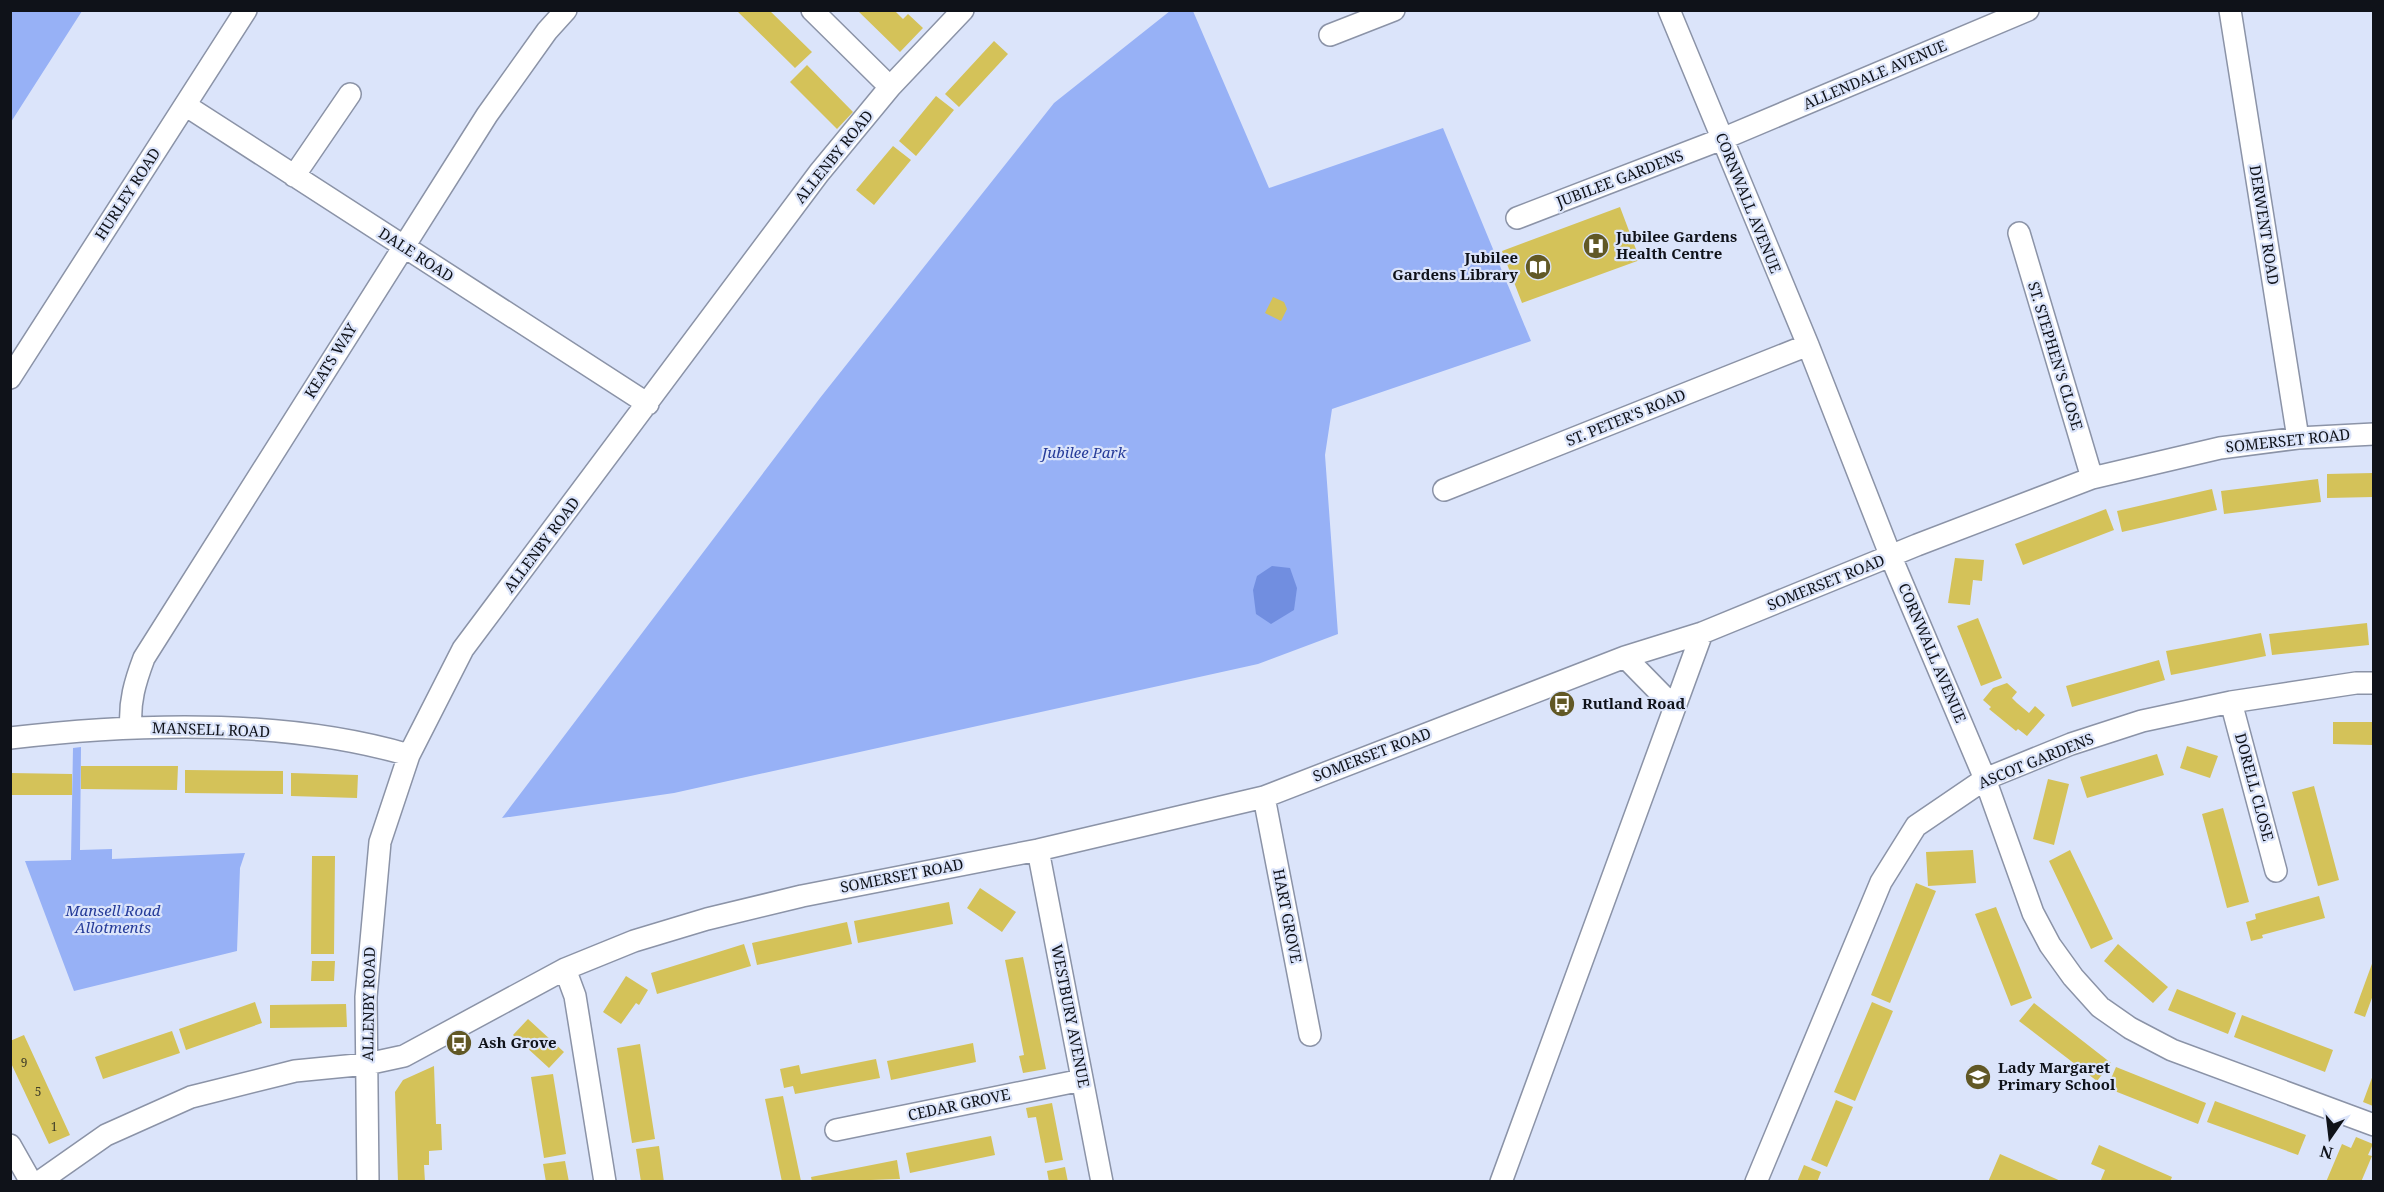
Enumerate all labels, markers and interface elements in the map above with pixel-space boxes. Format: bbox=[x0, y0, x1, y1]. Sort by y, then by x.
street label: ALLENDALE AVENUE bbox=[1800, 35, 1949, 113]
street label: ALLENBY ROAD bbox=[789, 106, 877, 207]
street label: CORNWALL AVENUE bbox=[1712, 129, 1786, 276]
street label: HURLEY ROAD bbox=[90, 143, 164, 243]
street label: JUBILEE GARDENS bbox=[1552, 145, 1686, 212]
street label: DERWENT ROAD bbox=[2246, 163, 2284, 286]
street label: DALE ROAD bbox=[375, 222, 458, 286]
place label: Jubilee Gardens Health Centre bbox=[1615, 226, 1737, 263]
hospital icon: Jubilee Gardens Health Centre bbox=[1581, 231, 1611, 261]
place label: Jubilee Gardens Library bbox=[1392, 247, 1518, 284]
library icon: Jubilee Gardens Library bbox=[1523, 252, 1553, 282]
street label: ST. STEPHEN'S CLOSE bbox=[2024, 279, 2088, 432]
street label: KEATS WAY bbox=[299, 319, 361, 402]
street label: ST. PETER'S ROAD bbox=[1563, 384, 1688, 450]
street label: SOMERSET ROAD bbox=[2225, 424, 2351, 456]
park label: Jubilee Park bbox=[1039, 442, 1127, 462]
street label: ALLENBY ROAD bbox=[499, 493, 584, 596]
street label: SOMERSET ROAD bbox=[1764, 549, 1887, 615]
street label: CORNWALL AVENUE bbox=[1894, 580, 1971, 725]
bus stop icon: Rutland Road bbox=[1547, 689, 1577, 719]
place label: Rutland Road bbox=[1582, 693, 1686, 713]
street label: MANSELL ROAD bbox=[152, 717, 270, 741]
street label: SOMERSET ROAD bbox=[1310, 722, 1434, 786]
street label: ASCOT GARDENS bbox=[1975, 728, 2096, 792]
street label: DORELL CLOSE bbox=[2231, 731, 2279, 843]
street label: SOMERSET ROAD bbox=[839, 853, 965, 897]
street label: HART GROVE bbox=[1269, 867, 1307, 965]
park label: Mansell Road Allotments bbox=[64, 900, 161, 937]
street label: WESTBURY AVENUE bbox=[1047, 942, 1095, 1089]
street label: ALLENBY ROAD bbox=[357, 947, 379, 1061]
bus stop icon: Ash Grove bbox=[444, 1028, 474, 1058]
place label: Ash Grove bbox=[478, 1032, 557, 1052]
house number: 9 bbox=[21, 1054, 27, 1071]
place label: Lady Margaret Primary School bbox=[1998, 1057, 2116, 1094]
school or university icon: Lady Margaret Primary School bbox=[1963, 1062, 1993, 1092]
house number: 5 bbox=[35, 1083, 41, 1100]
street label: CEDAR GROVE bbox=[906, 1083, 1012, 1125]
north arrow bbox=[2300, 1108, 2360, 1168]
house number: 1 bbox=[51, 1118, 57, 1135]
text: N bbox=[2317, 1140, 2335, 1165]

